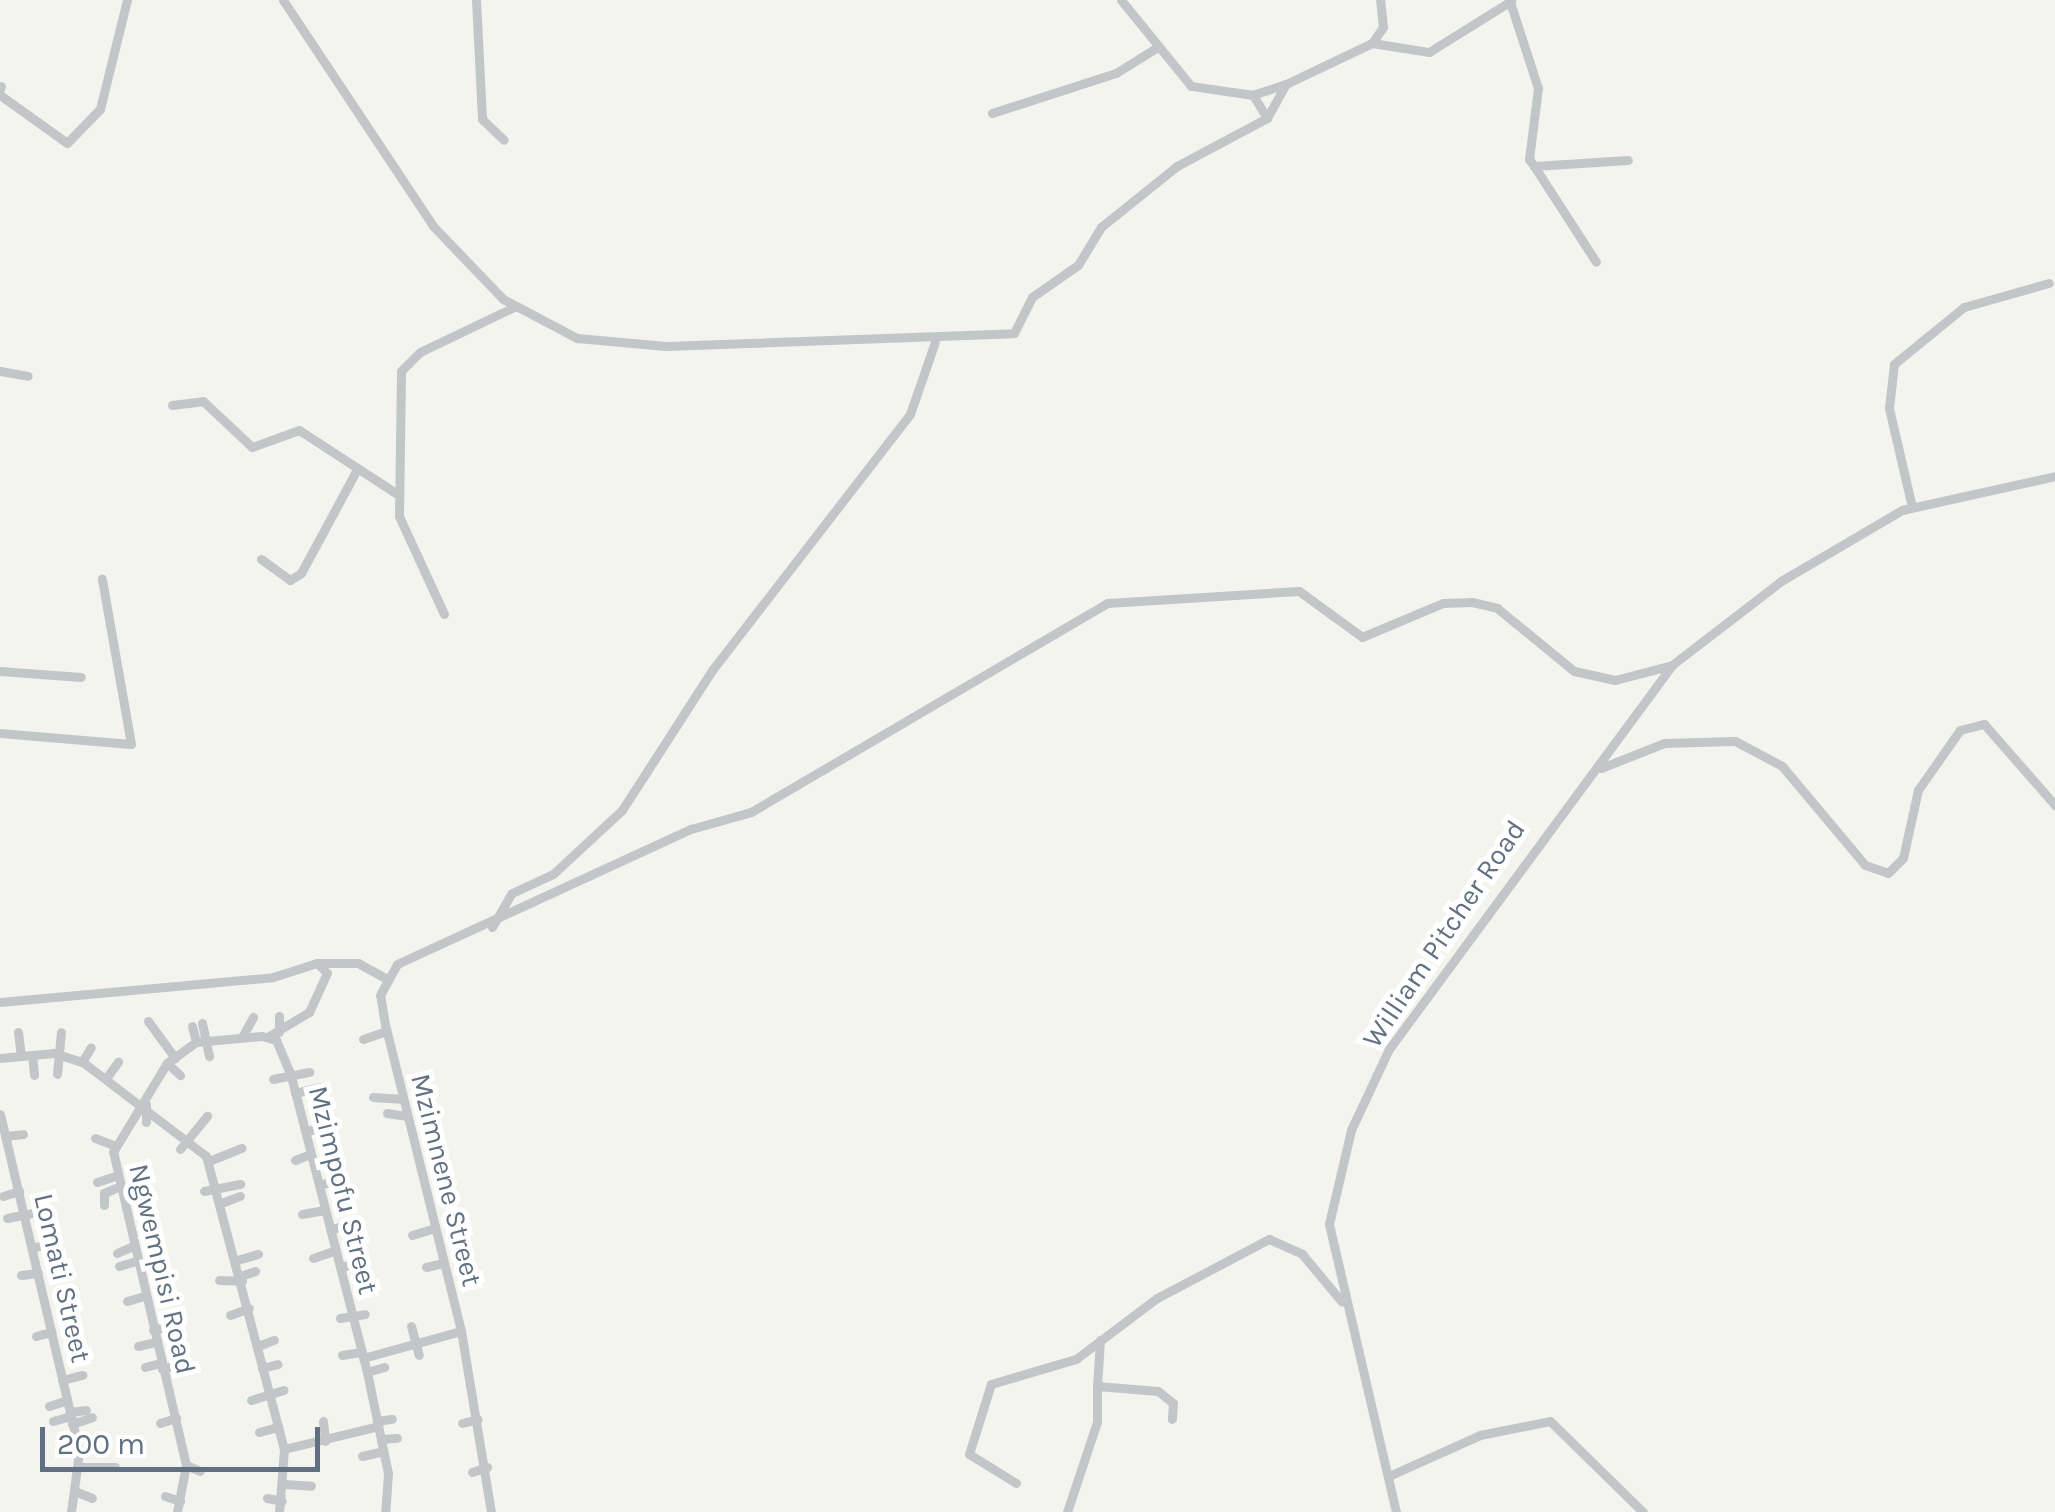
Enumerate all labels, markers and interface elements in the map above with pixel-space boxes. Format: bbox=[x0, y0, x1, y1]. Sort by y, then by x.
street label: William Pitcher Road bbox=[1355, 814, 1533, 1054]
street label: Mzimnene Street bbox=[403, 1070, 489, 1290]
street label: Mzimpofu Street bbox=[301, 1082, 385, 1298]
street label: Ngwempisi Road bbox=[121, 1161, 203, 1377]
street label: Lomati Street bbox=[26, 1190, 98, 1366]
scale bar bbox=[45, 1407, 325, 1469]
text: 200 m bbox=[57, 1426, 145, 1462]

